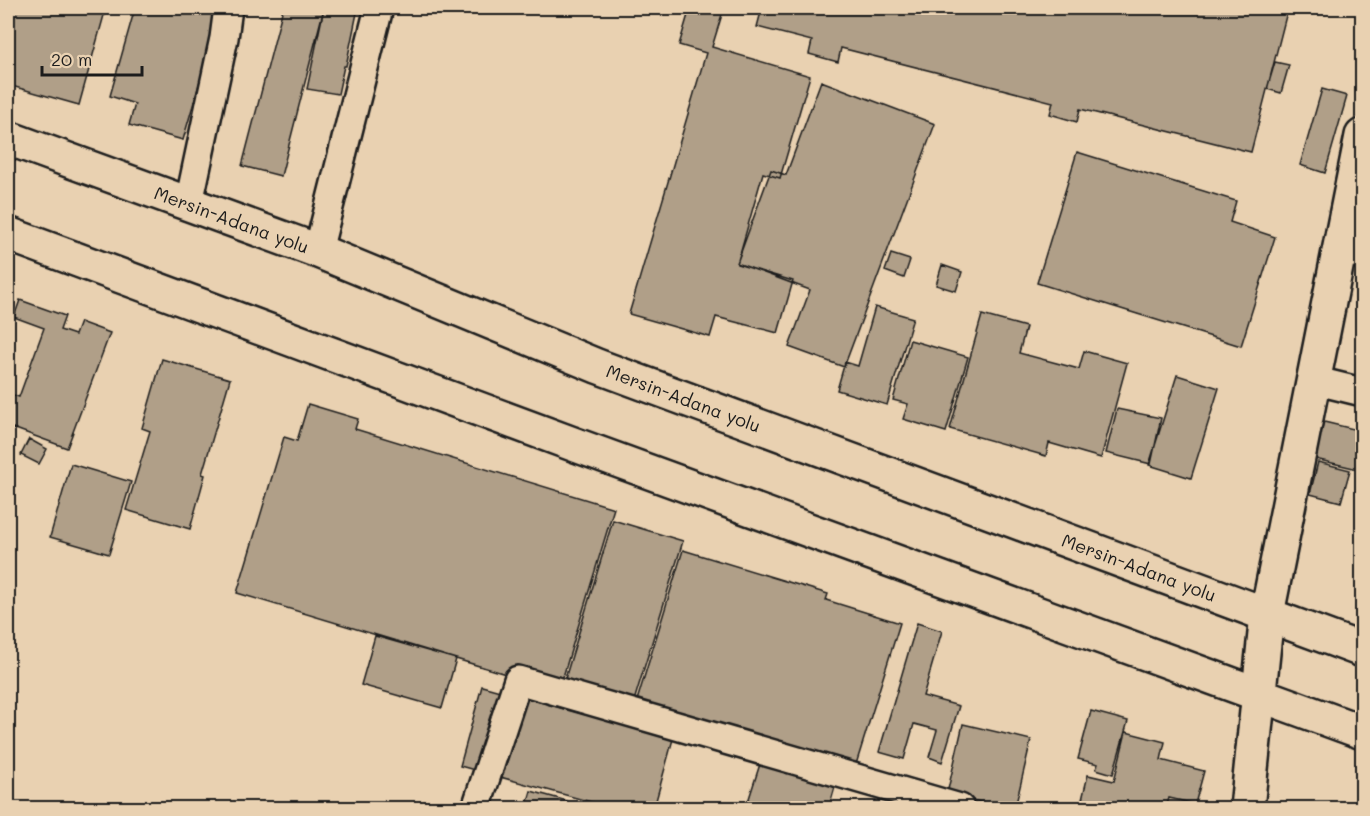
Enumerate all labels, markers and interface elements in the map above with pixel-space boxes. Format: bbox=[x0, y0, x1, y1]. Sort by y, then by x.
scale bar bbox=[42, 39, 142, 77]
text: 20 m bbox=[51, 47, 92, 71]
street label: Mersin-Adana yolu bbox=[151, 180, 312, 259]
street label: Mersin-Adana yolu bbox=[603, 359, 764, 438]
street label: Mersin-Adana yolu bbox=[1059, 528, 1220, 607]

